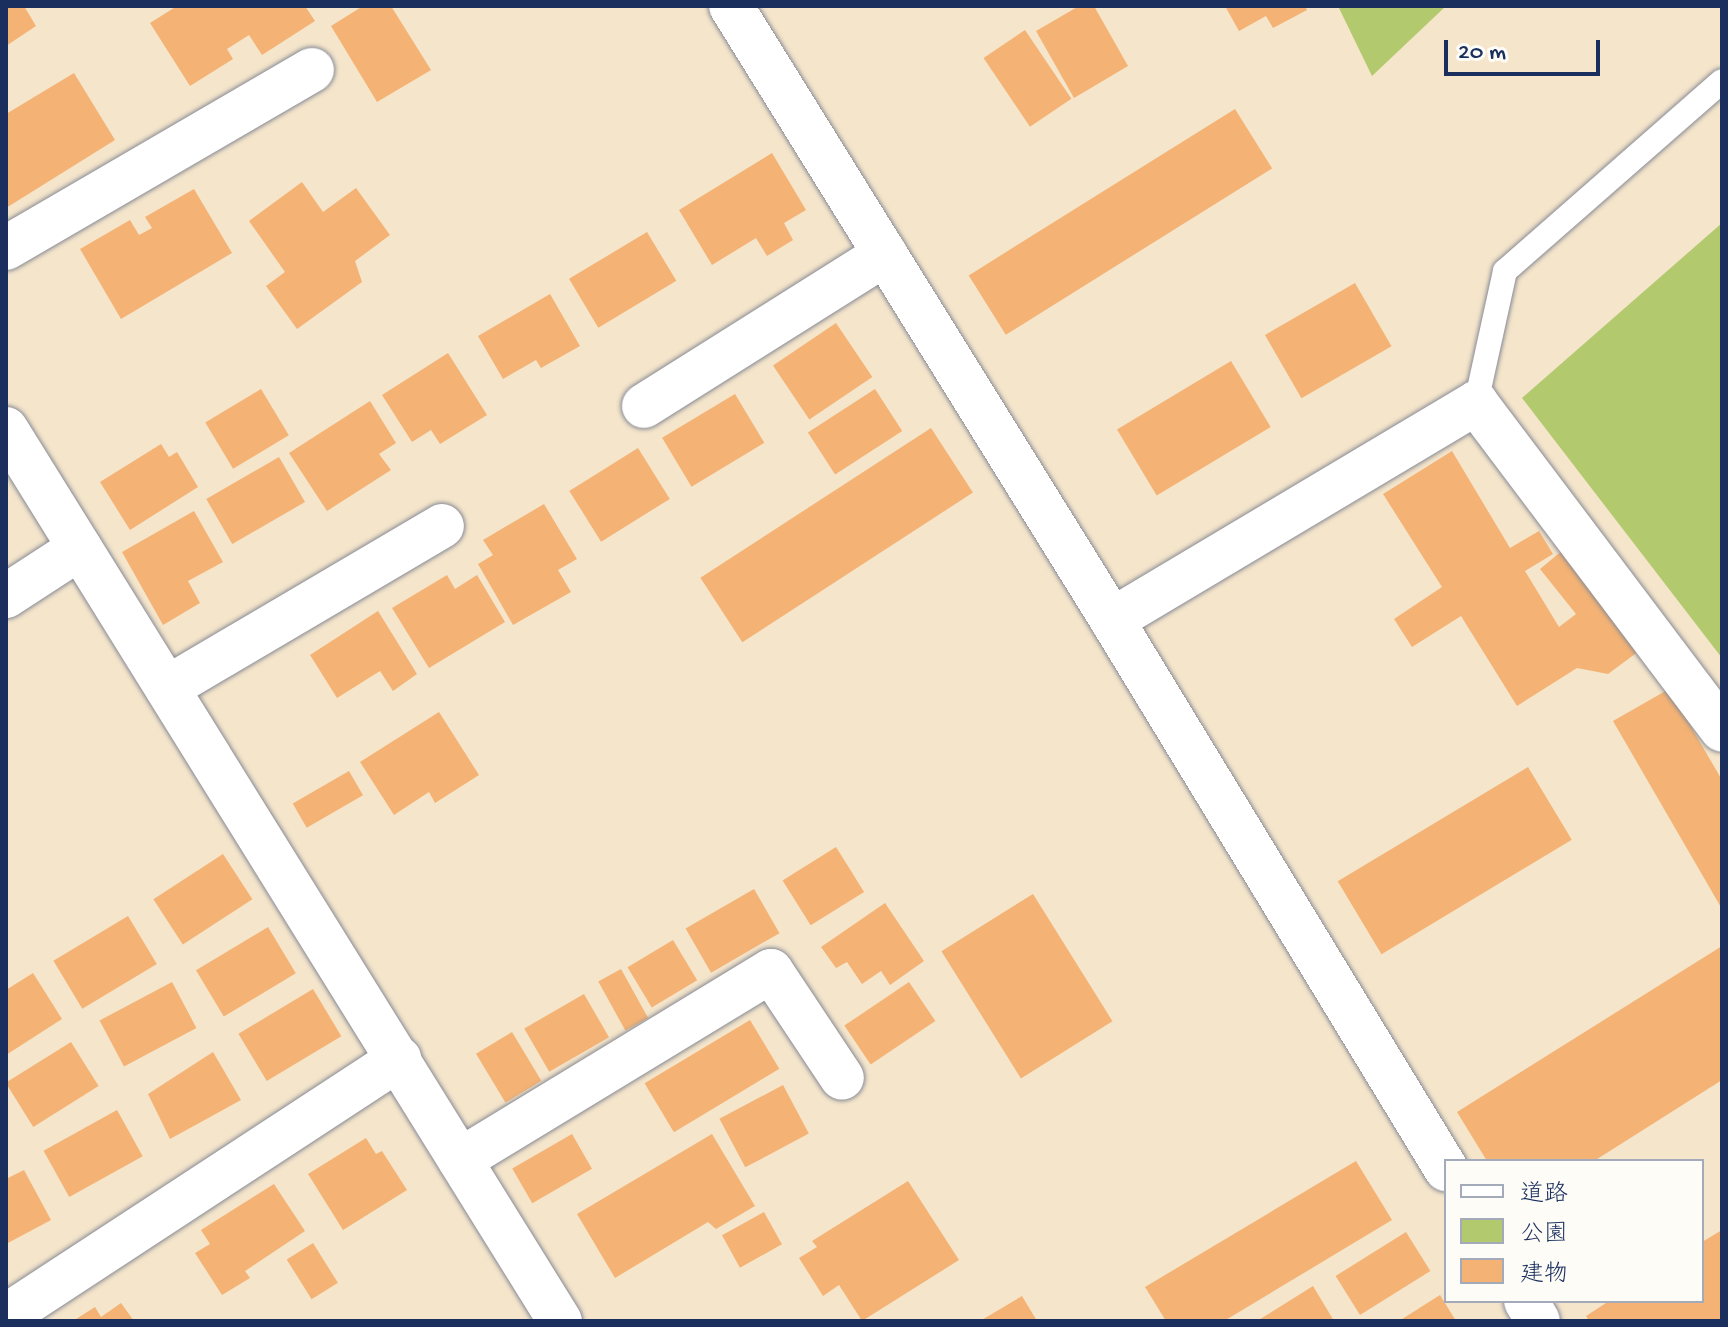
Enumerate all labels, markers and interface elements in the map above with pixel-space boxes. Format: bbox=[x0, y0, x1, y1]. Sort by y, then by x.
scale bar bbox=[1448, 24, 1604, 74]
text: 20 m bbox=[1458, 39, 1506, 68]
legend bbox=[1444, 1159, 1704, 1303]
text: 道路 bbox=[1520, 1181, 1568, 1210]
text: 公園 bbox=[1520, 1221, 1568, 1250]
text: 建物 bbox=[1520, 1261, 1568, 1290]

